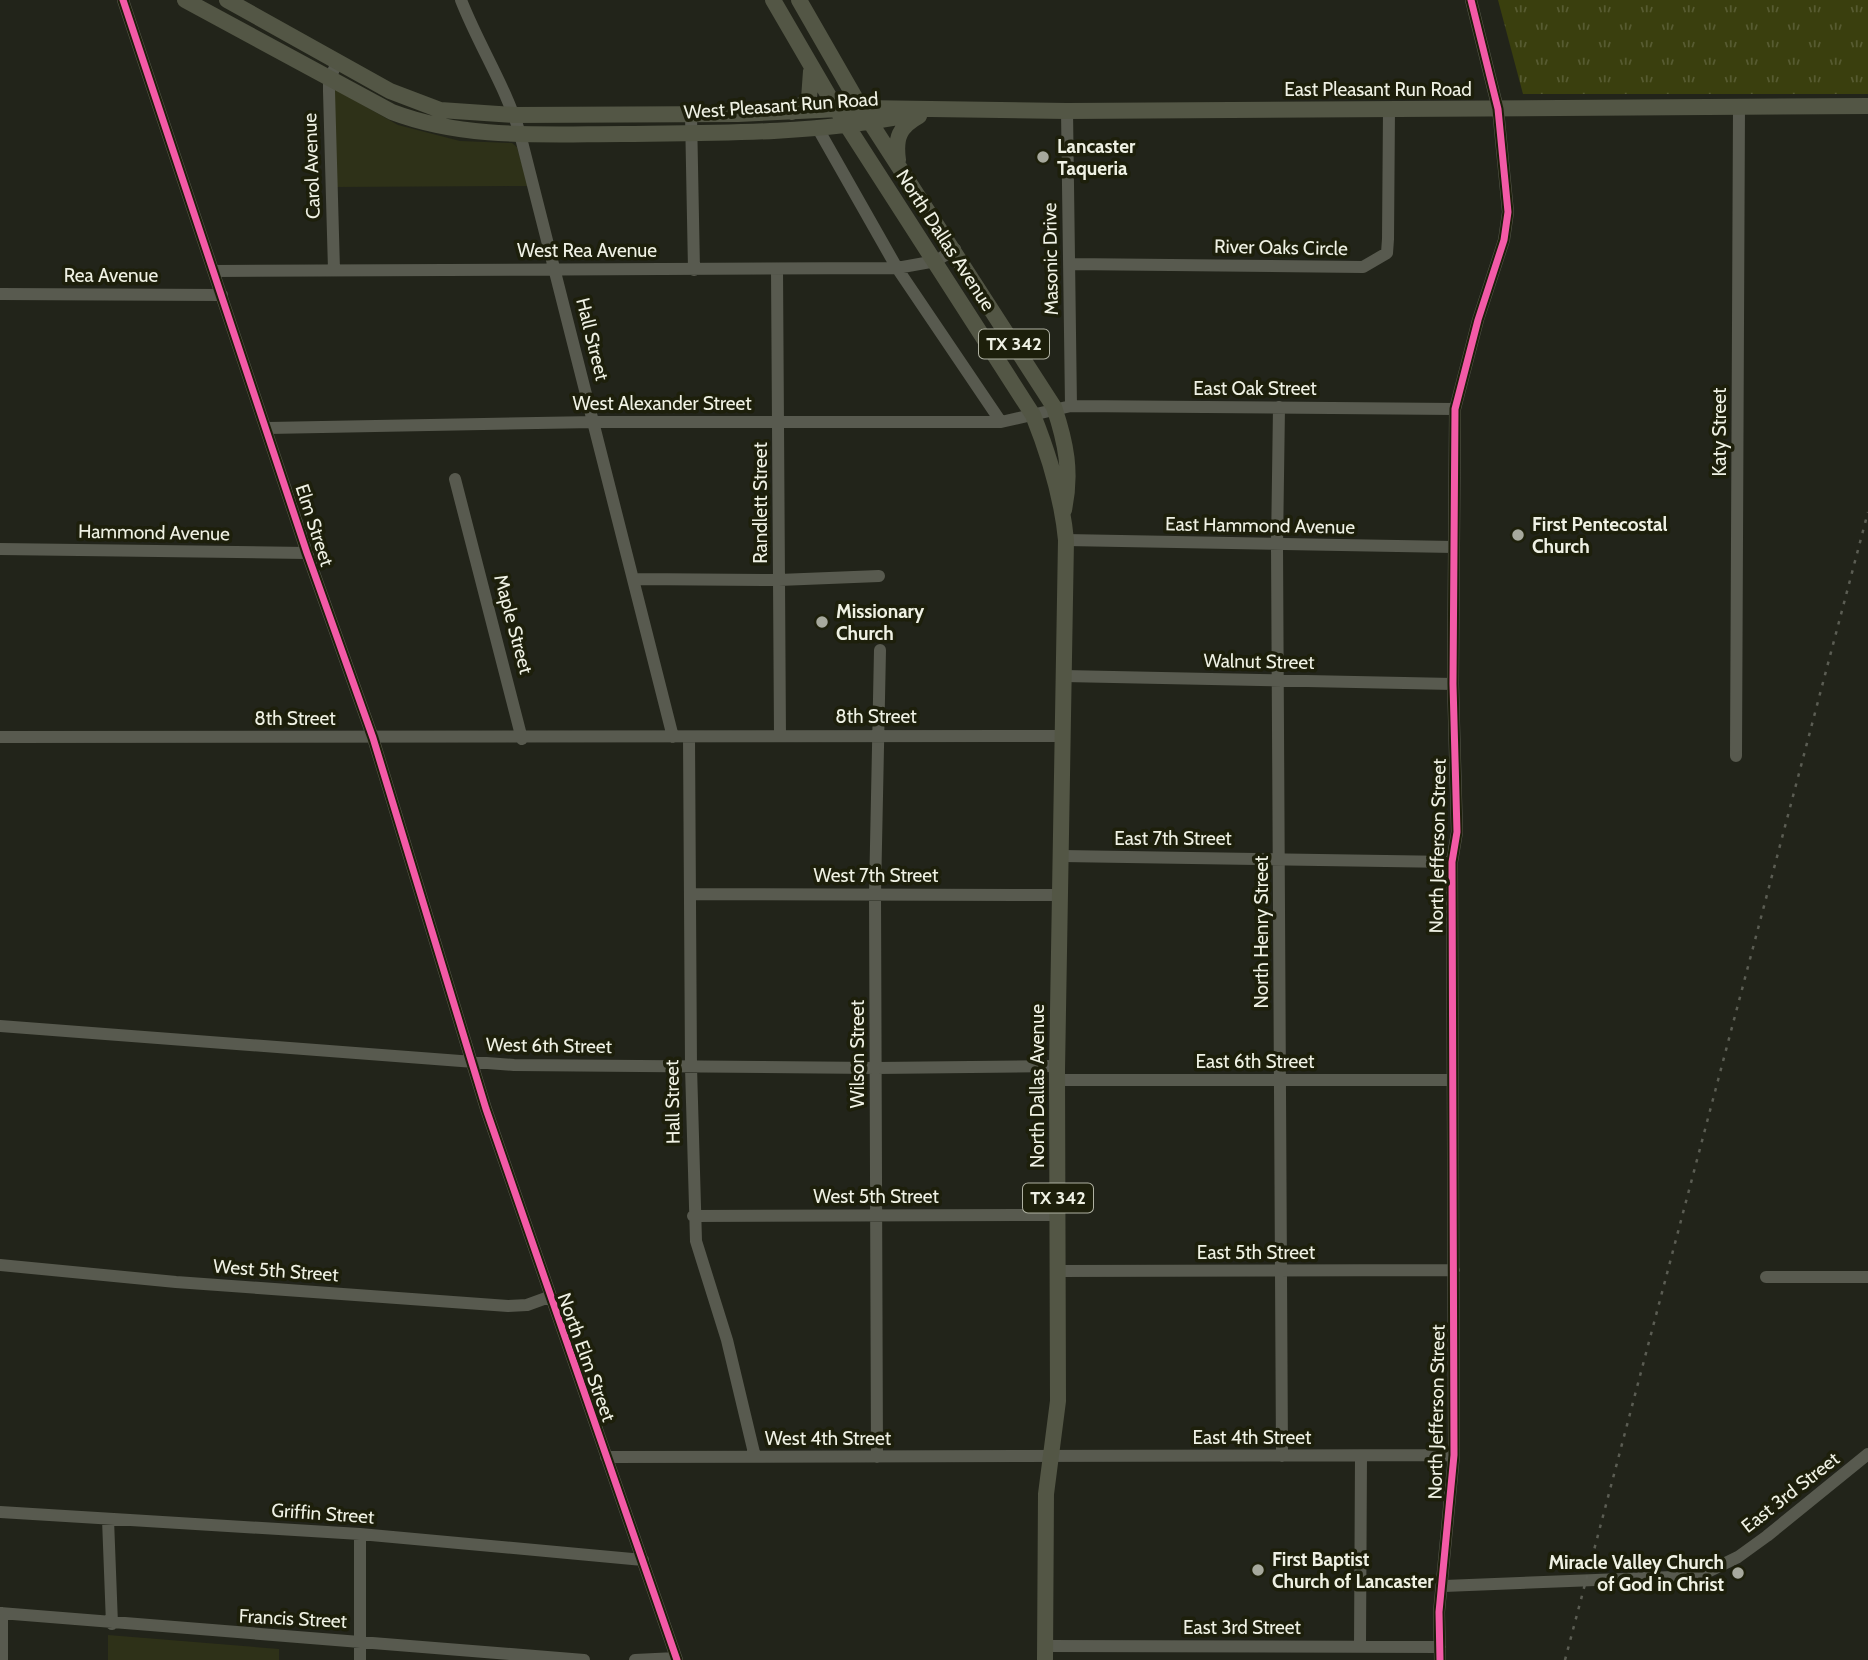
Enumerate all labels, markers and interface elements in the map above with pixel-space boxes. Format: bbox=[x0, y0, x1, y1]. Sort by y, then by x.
street label: East Pleasant Run Road bbox=[1284, 78, 1472, 101]
street label: West Pleasant Run Road bbox=[683, 87, 879, 124]
street label: Carol Avenue bbox=[298, 112, 325, 219]
place label: Lancaster Taqueria bbox=[1057, 135, 1136, 180]
marker: Lancaster Taqueria bbox=[1035, 149, 1051, 165]
street label: North Dallas Avenue bbox=[891, 165, 1000, 315]
street label: Masonic Drive bbox=[1038, 202, 1063, 316]
street label: River Oaks Circle bbox=[1214, 235, 1348, 260]
street label: West Rea Avenue bbox=[517, 239, 657, 262]
street label: Rea Avenue bbox=[64, 264, 159, 287]
street label: Hall Street bbox=[571, 295, 614, 383]
road number: TX 342 bbox=[979, 330, 1049, 358]
street label: East Oak Street bbox=[1193, 377, 1317, 400]
street label: Katy Street bbox=[1708, 387, 1731, 476]
street label: West Alexander Street bbox=[572, 392, 752, 415]
street label: Randlett Street bbox=[749, 442, 772, 564]
street label: Elm Street bbox=[290, 481, 339, 570]
street label: East Hammond Avenue bbox=[1165, 512, 1355, 539]
place label: First Pentecostal Church bbox=[1532, 513, 1668, 558]
street label: Hammond Avenue bbox=[78, 520, 230, 545]
marker: First Pentecostal Church bbox=[1510, 527, 1526, 543]
street label: Maple Street bbox=[489, 572, 538, 677]
place label: Missionary Church bbox=[836, 600, 925, 645]
marker: Missionary Church bbox=[814, 614, 830, 630]
street label: Walnut Street bbox=[1203, 649, 1315, 674]
street label: 8th Street bbox=[835, 705, 917, 728]
street label: 8th Street bbox=[254, 707, 336, 730]
street label: North Jefferson Street bbox=[1424, 758, 1451, 934]
street label: East 7th Street bbox=[1114, 827, 1232, 850]
street label: North Henry Street bbox=[1250, 855, 1273, 1008]
street label: West 7th Street bbox=[814, 864, 939, 887]
street label: Wilson Street bbox=[846, 999, 869, 1108]
street label: North Dallas Avenue bbox=[1026, 1004, 1049, 1168]
street label: West 6th Street bbox=[486, 1033, 613, 1058]
street label: East 6th Street bbox=[1196, 1050, 1315, 1073]
street label: Hall Street bbox=[660, 1059, 685, 1144]
road number: TX 342 bbox=[1023, 1184, 1093, 1212]
street label: West 5th Street bbox=[813, 1185, 939, 1208]
street label: East 5th Street bbox=[1197, 1241, 1316, 1264]
street label: West 5th Street bbox=[213, 1255, 340, 1286]
street label: North Elm Street bbox=[553, 1290, 621, 1425]
street label: North Jefferson Street bbox=[1423, 1324, 1450, 1500]
street label: East 4th Street bbox=[1193, 1426, 1312, 1449]
street label: West 4th Street bbox=[765, 1427, 892, 1450]
street label: East 3rd Street bbox=[1737, 1447, 1844, 1538]
street label: Griffin Street bbox=[271, 1498, 376, 1529]
place label: First Baptist Church of Lancaster bbox=[1272, 1548, 1434, 1593]
place label: Miracle Valley Church of God in Christ bbox=[1548, 1551, 1724, 1596]
marker: First Baptist Church of Lancaster bbox=[1250, 1562, 1266, 1578]
marker: Miracle Valley Church of God in Christ bbox=[1730, 1565, 1746, 1581]
street label: Francis Street bbox=[238, 1604, 348, 1633]
street label: East 3rd Street bbox=[1183, 1616, 1302, 1639]

